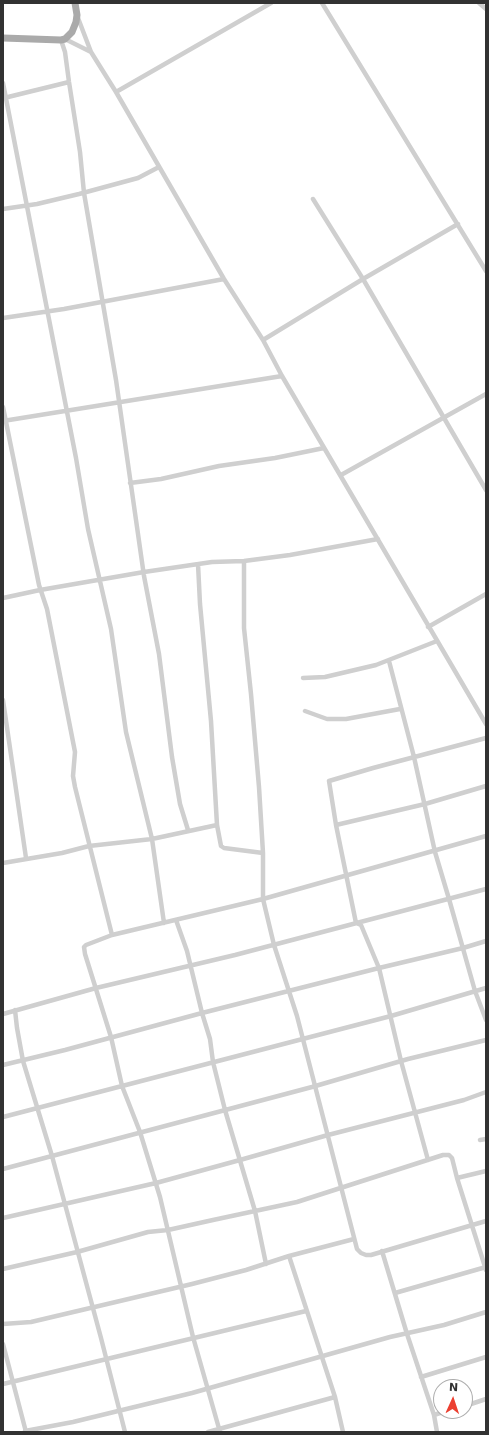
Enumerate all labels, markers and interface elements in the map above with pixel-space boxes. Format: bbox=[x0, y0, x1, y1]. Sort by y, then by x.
north arrow bbox=[433, 1379, 473, 1419]
text: N bbox=[449, 1381, 459, 1394]

